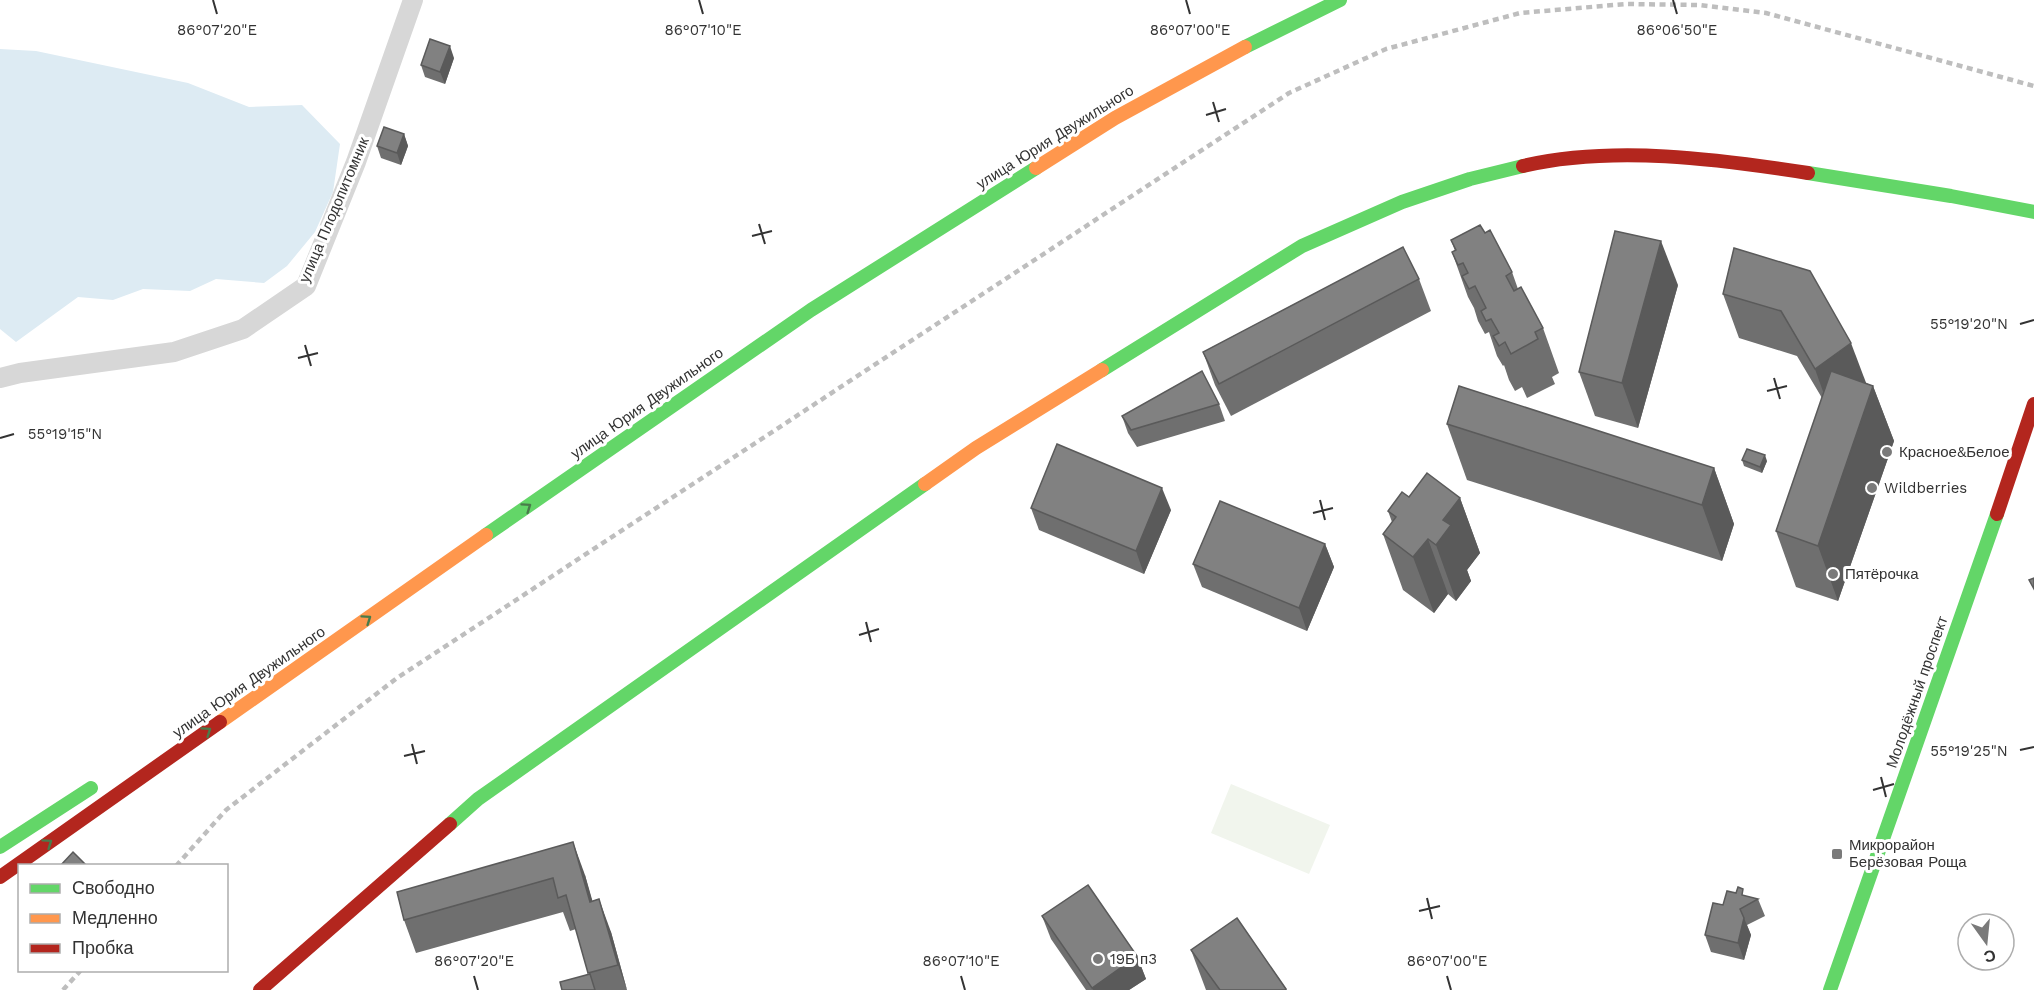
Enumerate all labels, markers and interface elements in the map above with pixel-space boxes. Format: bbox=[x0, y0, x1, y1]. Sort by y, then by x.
text: 86°07'20"E bbox=[177, 21, 257, 39]
text: 86°07'10"E bbox=[664, 21, 742, 39]
text: 86°07'00"E bbox=[1150, 21, 1230, 39]
text: 86°06'50"E bbox=[1637, 21, 1717, 39]
street label: улица Юрия Двужильного bbox=[973, 81, 1137, 193]
street label: улица Плодопитомник bbox=[295, 134, 373, 285]
text: 55°19'20"N bbox=[1930, 315, 2008, 333]
street label: улица Юрия Двужильного bbox=[567, 343, 727, 463]
text: 55°19'15"N bbox=[28, 425, 102, 443]
place label: Красное&Белое bbox=[1899, 443, 2010, 461]
marker: Красное&Белое bbox=[1880, 445, 1894, 459]
place label: Wildberries bbox=[1884, 479, 1967, 497]
marker: Wildberries bbox=[1865, 481, 1879, 495]
one-way arrow bbox=[520, 503, 531, 514]
place label: Пятёрочка bbox=[1845, 565, 1919, 583]
marker: Пятёрочка bbox=[1826, 567, 1840, 581]
street label: Молодёжный проспект bbox=[1882, 613, 1952, 770]
one-way arrow bbox=[360, 615, 371, 626]
street label: улица Юрия Двужильного bbox=[169, 622, 329, 742]
one-way arrow bbox=[201, 727, 212, 738]
text: 55°19'25"N bbox=[1930, 742, 2008, 760]
place label: Микрорайон Берёзовая Роща bbox=[1849, 836, 1967, 871]
one-way arrow bbox=[41, 839, 52, 850]
marker: Микрорайон Берёзовая Роща bbox=[1830, 847, 1844, 861]
legend bbox=[18, 864, 228, 972]
text: Свободно bbox=[72, 877, 155, 898]
text: Медленно bbox=[72, 907, 158, 928]
north arrow bbox=[1956, 912, 2016, 972]
text: Пробка bbox=[72, 937, 135, 958]
text: С bbox=[1981, 945, 1998, 967]
place label: 19Б п3 bbox=[1110, 950, 1157, 968]
text: 86°07'20"E bbox=[434, 952, 514, 970]
text: 86°07'10"E bbox=[922, 952, 1000, 970]
marker: 19Б п3 bbox=[1091, 952, 1105, 966]
text: 86°07'00"E bbox=[1407, 952, 1487, 970]

